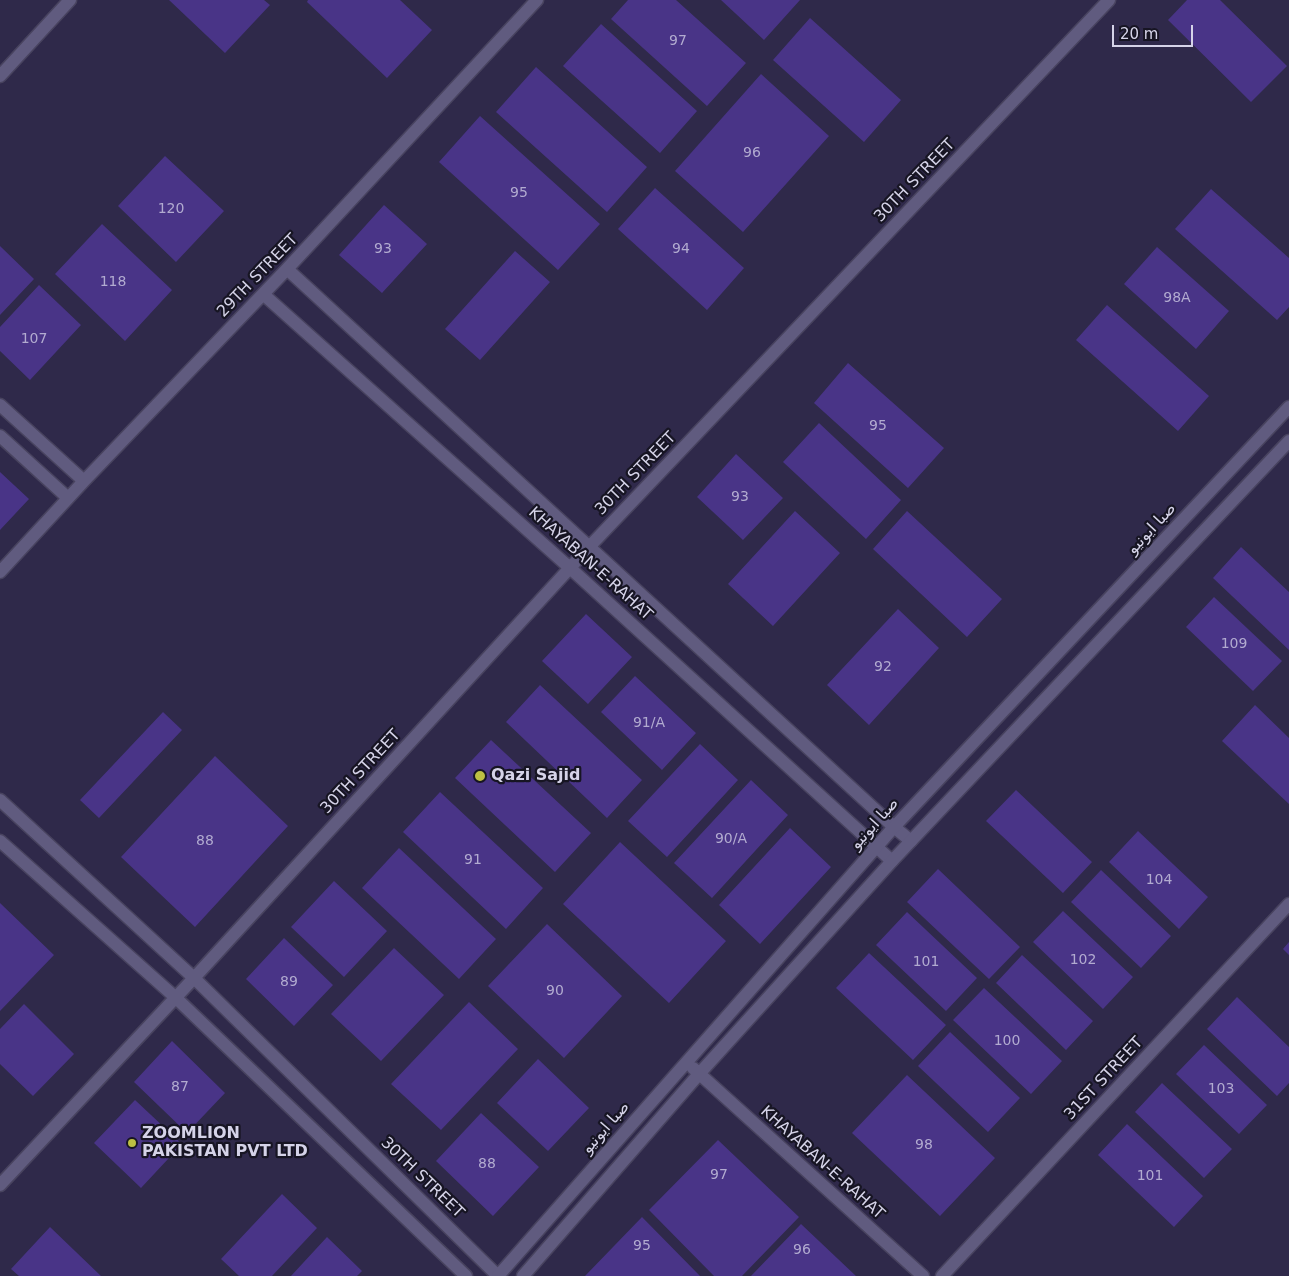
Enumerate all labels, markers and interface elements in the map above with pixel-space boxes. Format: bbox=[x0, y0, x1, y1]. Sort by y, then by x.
scale bar bbox=[1114, 15, 1195, 47]
text: 20 m bbox=[1120, 25, 1158, 43]
house number: 97 bbox=[669, 33, 687, 49]
street label: 30TH STREET bbox=[870, 135, 960, 227]
house number: 96 bbox=[743, 145, 761, 161]
house number: 95 bbox=[510, 185, 528, 201]
house number: 120 bbox=[158, 201, 184, 217]
street label: 29TH STREET bbox=[213, 230, 303, 322]
house number: 93 bbox=[374, 241, 392, 257]
house number: 94 bbox=[672, 241, 690, 257]
house number: 118 bbox=[100, 274, 126, 290]
house number: 98A bbox=[1163, 290, 1191, 306]
house number: 107 bbox=[21, 331, 47, 347]
house number: 95 bbox=[869, 418, 887, 434]
street label: 30TH STREET bbox=[591, 428, 681, 520]
house number: 93 bbox=[731, 489, 749, 505]
street label: صبا ایونیو bbox=[1123, 499, 1181, 559]
street label: KHAYABAN-E-RAHAT bbox=[524, 503, 656, 625]
house number: 109 bbox=[1221, 636, 1247, 652]
house number: 92 bbox=[874, 659, 892, 675]
house number: 91/A bbox=[633, 715, 665, 731]
street label: 30TH STREET bbox=[317, 726, 405, 818]
place label: Qazi Sajid bbox=[491, 766, 581, 786]
marker: Qazi Sajid bbox=[473, 769, 487, 783]
street label: صبا ایونیو bbox=[847, 794, 903, 854]
house number: 90/A bbox=[715, 831, 747, 847]
house number: 88 bbox=[196, 833, 214, 849]
house number: 91 bbox=[464, 852, 482, 868]
house number: 104 bbox=[1146, 872, 1172, 888]
house number: 102 bbox=[1070, 952, 1096, 968]
house number: 101 bbox=[913, 954, 939, 970]
house number: 89 bbox=[280, 974, 298, 990]
house number: 90 bbox=[546, 983, 564, 999]
house number: 100 bbox=[994, 1033, 1020, 1049]
street label: 31ST STREET bbox=[1061, 1034, 1147, 1124]
house number: 87 bbox=[171, 1079, 189, 1095]
house number: 103 bbox=[1208, 1081, 1234, 1097]
street label: صبا ایونیو bbox=[578, 1098, 634, 1158]
street label: KHAYABAN-E-RAHAT bbox=[756, 1102, 888, 1224]
place label: ZOOMLION PAKISTAN PVT LTD bbox=[142, 1124, 308, 1162]
street label: 30TH STREET bbox=[376, 1133, 468, 1223]
marker: ZOOMLION PAKISTAN PVT LTD bbox=[126, 1137, 138, 1149]
house number: 98 bbox=[915, 1137, 933, 1153]
house number: 88 bbox=[478, 1156, 496, 1172]
house number: 97 bbox=[710, 1167, 728, 1183]
house number: 101 bbox=[1137, 1168, 1163, 1184]
house number: 95 bbox=[633, 1238, 651, 1254]
house number: 96 bbox=[793, 1242, 811, 1258]

